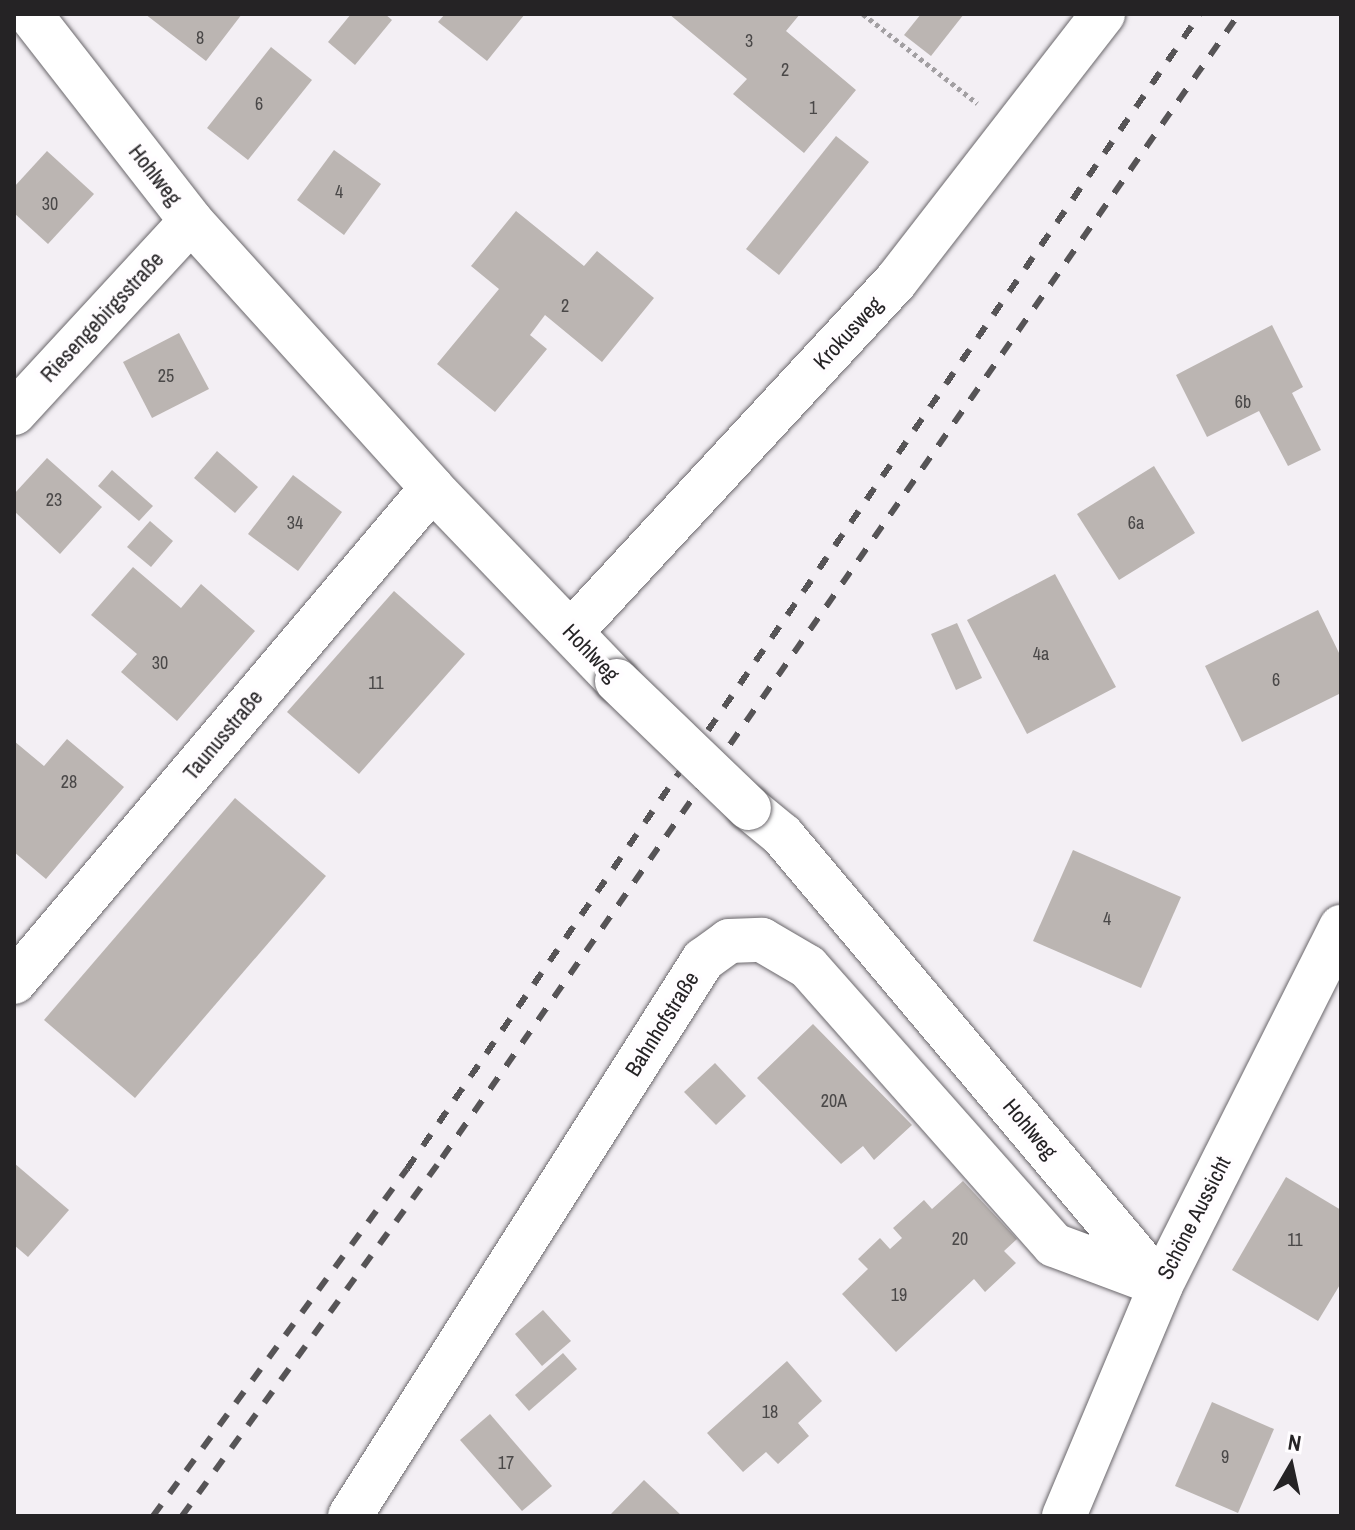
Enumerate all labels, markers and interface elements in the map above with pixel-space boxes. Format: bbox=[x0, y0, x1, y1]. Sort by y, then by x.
house number: 8 bbox=[196, 27, 204, 49]
house number: 3 bbox=[745, 30, 753, 52]
house number: 2 bbox=[781, 59, 789, 81]
house number: 6 bbox=[255, 93, 263, 115]
house number: 1 bbox=[809, 97, 817, 119]
street label: Hohlweg bbox=[123, 139, 187, 211]
house number: 4 bbox=[335, 181, 343, 203]
house number: 30 bbox=[42, 193, 58, 215]
street label: Riesengebirgsstraße bbox=[35, 246, 169, 388]
street label: Krokusweg bbox=[808, 291, 888, 375]
house number: 2 bbox=[561, 295, 569, 317]
house number: 25 bbox=[158, 365, 174, 387]
house number: 6b bbox=[1235, 391, 1251, 413]
house number: 23 bbox=[46, 489, 62, 511]
house number: 34 bbox=[287, 512, 303, 534]
house number: 6a bbox=[1128, 512, 1144, 534]
street label: Hohlweg bbox=[557, 619, 625, 687]
house number: 4a bbox=[1033, 643, 1049, 665]
house number: 30 bbox=[152, 652, 168, 674]
house number: 6 bbox=[1272, 669, 1280, 691]
house number: 11 bbox=[368, 672, 384, 694]
street label: Taunusstraße bbox=[178, 685, 268, 785]
house number: 28 bbox=[61, 771, 77, 793]
house number: 4 bbox=[1103, 908, 1111, 930]
street label: Bahnhofstraße bbox=[619, 967, 705, 1081]
house number: 20A bbox=[821, 1090, 847, 1112]
street label: Hohlweg bbox=[997, 1094, 1063, 1164]
street label: Schöne Aussicht bbox=[1152, 1152, 1236, 1284]
house number: 20 bbox=[952, 1228, 968, 1250]
house number: 11 bbox=[1287, 1229, 1303, 1251]
house number: 19 bbox=[891, 1284, 907, 1306]
house number: 18 bbox=[762, 1401, 778, 1423]
north arrow bbox=[1251, 1426, 1331, 1506]
text: N bbox=[1286, 1426, 1304, 1458]
house number: 9 bbox=[1221, 1446, 1229, 1468]
house number: 17 bbox=[498, 1452, 514, 1474]

